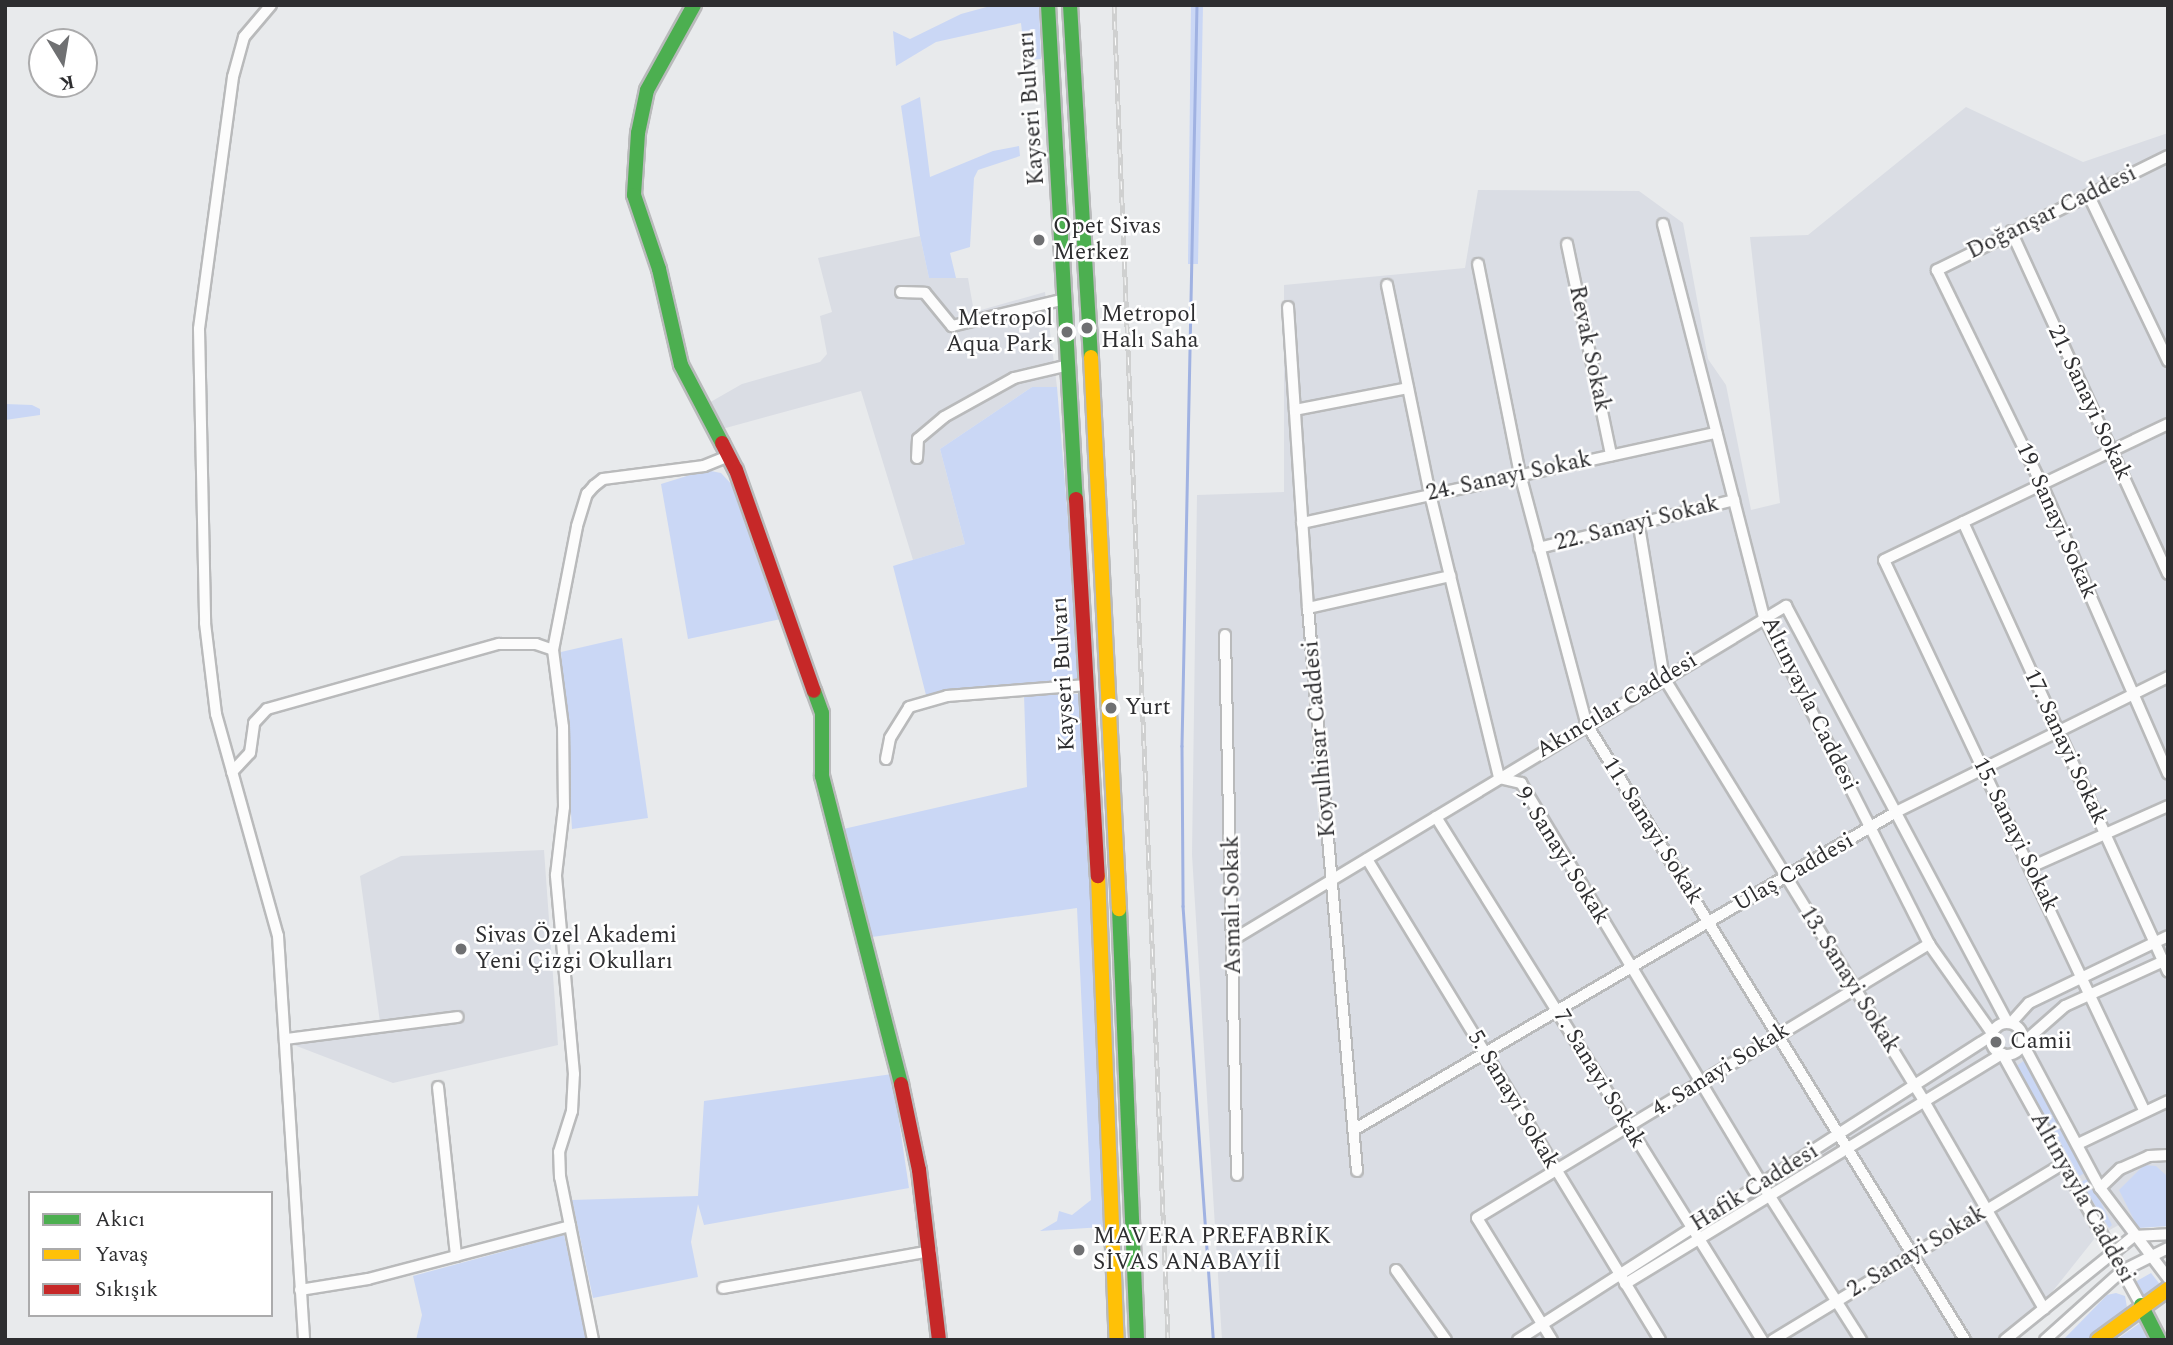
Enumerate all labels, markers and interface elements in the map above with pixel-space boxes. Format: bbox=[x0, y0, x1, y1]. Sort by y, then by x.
north arrow bbox=[28, 28, 98, 98]
street label: Kayseri Bulvarı bbox=[1013, 30, 1051, 186]
text: K bbox=[57, 67, 77, 98]
street label: Doğanşar Caddesi bbox=[1963, 160, 2141, 266]
place label: Opet Sivas Merkez bbox=[1053, 213, 1161, 267]
marker: Opet Sivas Merkez bbox=[1031, 232, 1047, 248]
street label: Revak Sokak bbox=[1562, 283, 1616, 415]
place label: Metropol Halı Saha bbox=[1101, 301, 1199, 355]
place label: Metropol Aqua Park bbox=[946, 305, 1053, 359]
marker: Metropol Halı Saha bbox=[1079, 320, 1095, 336]
street label: 21. Sanayi Sokak bbox=[2041, 321, 2137, 485]
marker: Metropol Aqua Park bbox=[1059, 324, 1075, 340]
street label: 19. Sanayi Sokak bbox=[2009, 438, 2103, 604]
street label: 24. Sanayi Sokak bbox=[1424, 446, 1594, 508]
street label: 22. Sanayi Sokak bbox=[1552, 490, 1722, 558]
street label: Kayseri Bulvarı bbox=[1046, 596, 1082, 752]
street label: Altınyayla Caddesi bbox=[1755, 612, 1863, 796]
street label: Koyulhisar Caddesi bbox=[1298, 639, 1342, 839]
street label: Akıncılar Caddesi bbox=[1531, 647, 1703, 765]
street label: 17. Sanayi Sokak bbox=[2017, 665, 2113, 829]
place label: Yurt bbox=[1125, 694, 1171, 722]
marker: Yurt bbox=[1103, 700, 1119, 716]
street label: 11. Sanayi Sokak bbox=[1596, 752, 1708, 910]
street label: 15. Sanayi Sokak bbox=[1966, 753, 2064, 917]
street label: 9. Sanayi Sokak bbox=[1509, 782, 1615, 930]
street label: Ulaş Caddesi bbox=[1729, 828, 1859, 918]
street label: Asmalı Sokak bbox=[1218, 835, 1248, 975]
street label: 13. Sanayi Sokak bbox=[1793, 901, 1905, 1059]
place label: Sivas Özel Akademi Yeni Çizgi Okulları bbox=[475, 922, 677, 976]
marker: Sivas Özel Akademi Yeni Çizgi Okulları bbox=[453, 941, 469, 957]
street label: 7. Sanayi Sokak bbox=[1547, 1005, 1651, 1153]
street label: 4. Sanayi Sokak bbox=[1647, 1017, 1795, 1123]
street label: 5. Sanayi Sokak bbox=[1461, 1026, 1565, 1174]
place label: Camii bbox=[2010, 1028, 2072, 1056]
marker: Camii bbox=[1988, 1034, 2004, 1050]
street label: Altınyayla Caddesi bbox=[2024, 1108, 2140, 1288]
street label: Hafik Caddesi bbox=[1686, 1138, 1824, 1238]
legend bbox=[28, 1191, 273, 1317]
street label: 2. Sanayi Sokak bbox=[1843, 1200, 1991, 1304]
text: Akıcı bbox=[95, 1204, 145, 1236]
place label: MAVERA PREFABRİK SİVAS ANABAYİİ bbox=[1093, 1223, 1331, 1277]
text: Yavaş bbox=[95, 1239, 148, 1271]
marker: MAVERA PREFABRİK SİVAS ANABAYİİ bbox=[1071, 1242, 1087, 1258]
text: Sıkışık bbox=[95, 1274, 158, 1306]

